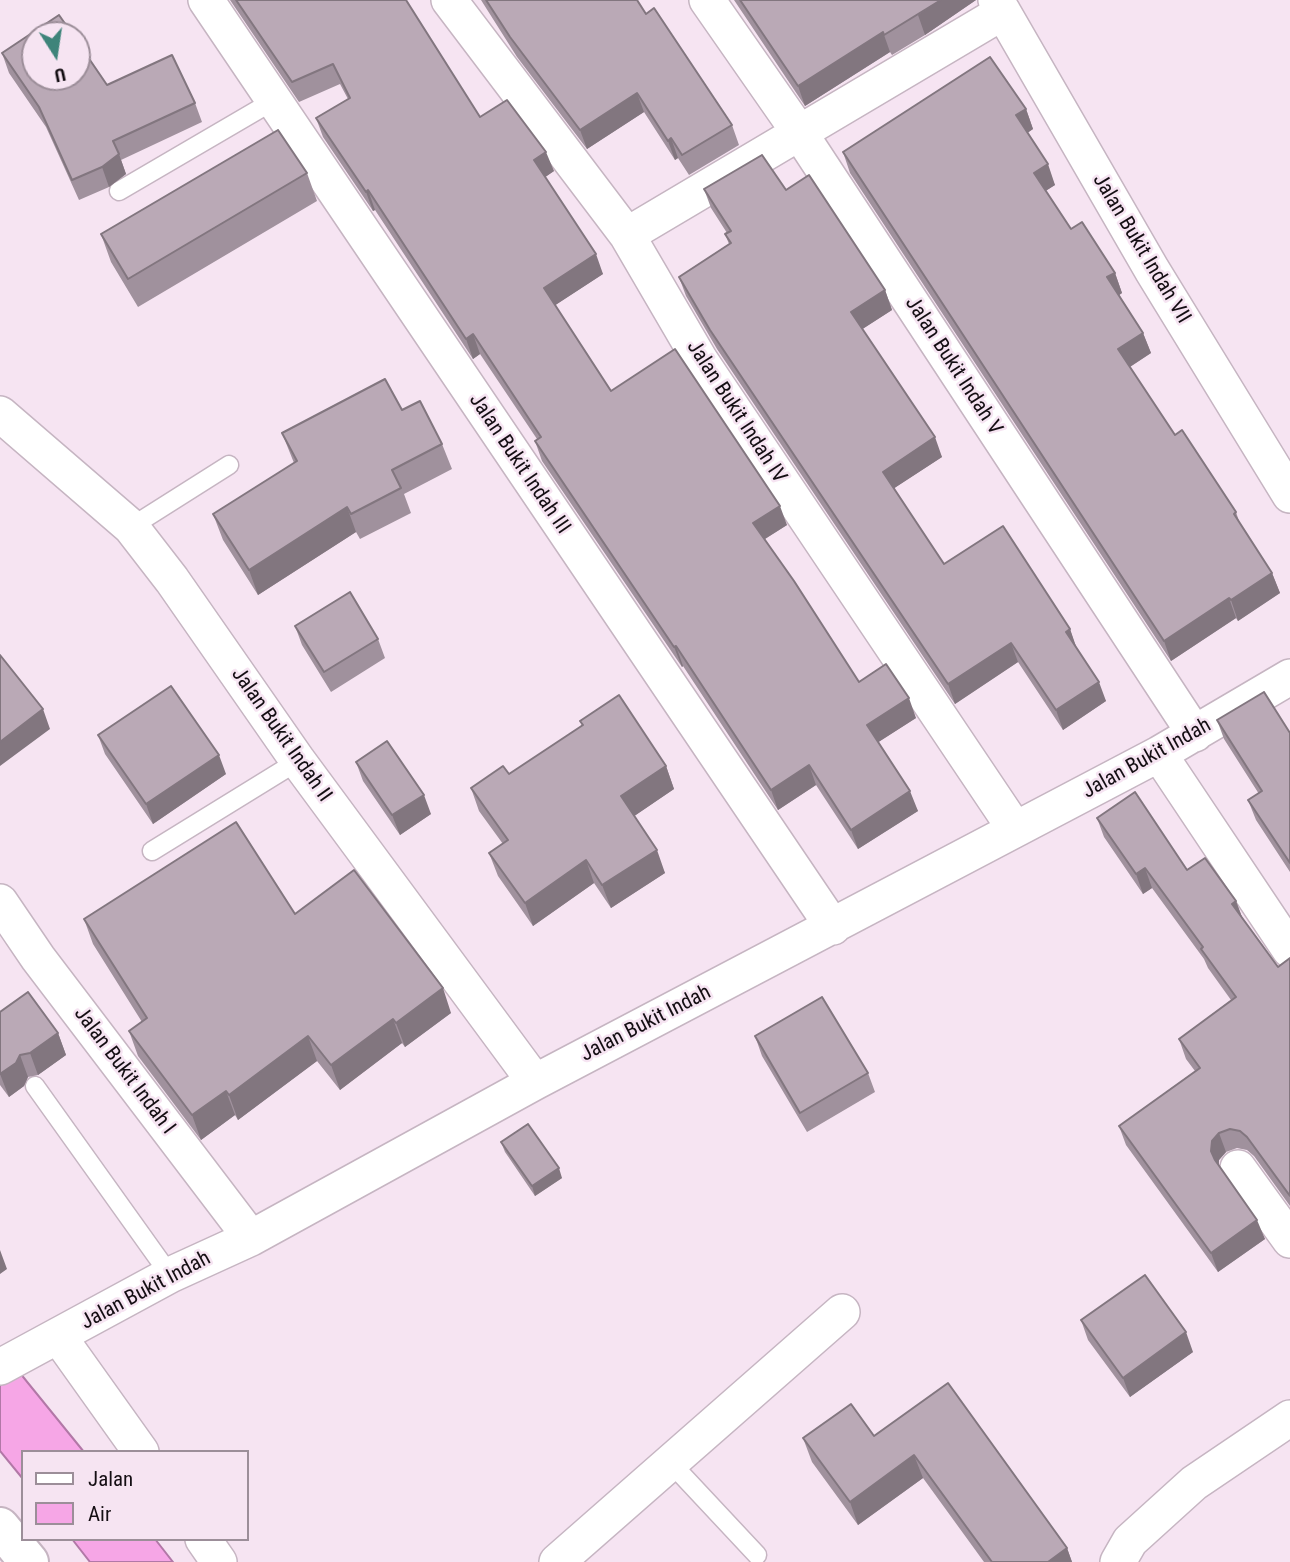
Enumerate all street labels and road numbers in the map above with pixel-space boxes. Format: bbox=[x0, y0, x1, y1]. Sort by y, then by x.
street label: Jalan Bukit Indah VII bbox=[1086, 170, 1196, 328]
street label: Jalan Bukit Indah V bbox=[899, 292, 1007, 440]
street label: Jalan Bukit Indah IV bbox=[681, 336, 791, 488]
street label: Jalan Bukit Indah III bbox=[463, 389, 575, 539]
street label: Jalan Bukit Indah II bbox=[225, 663, 337, 807]
street label: Jalan Bukit Indah bbox=[1078, 713, 1216, 805]
street label: Jalan Bukit Indah bbox=[577, 980, 715, 1068]
street label: Jalan Bukit Indah I bbox=[68, 1002, 180, 1140]
street label: Jalan Bukit Indah bbox=[77, 1246, 215, 1336]

